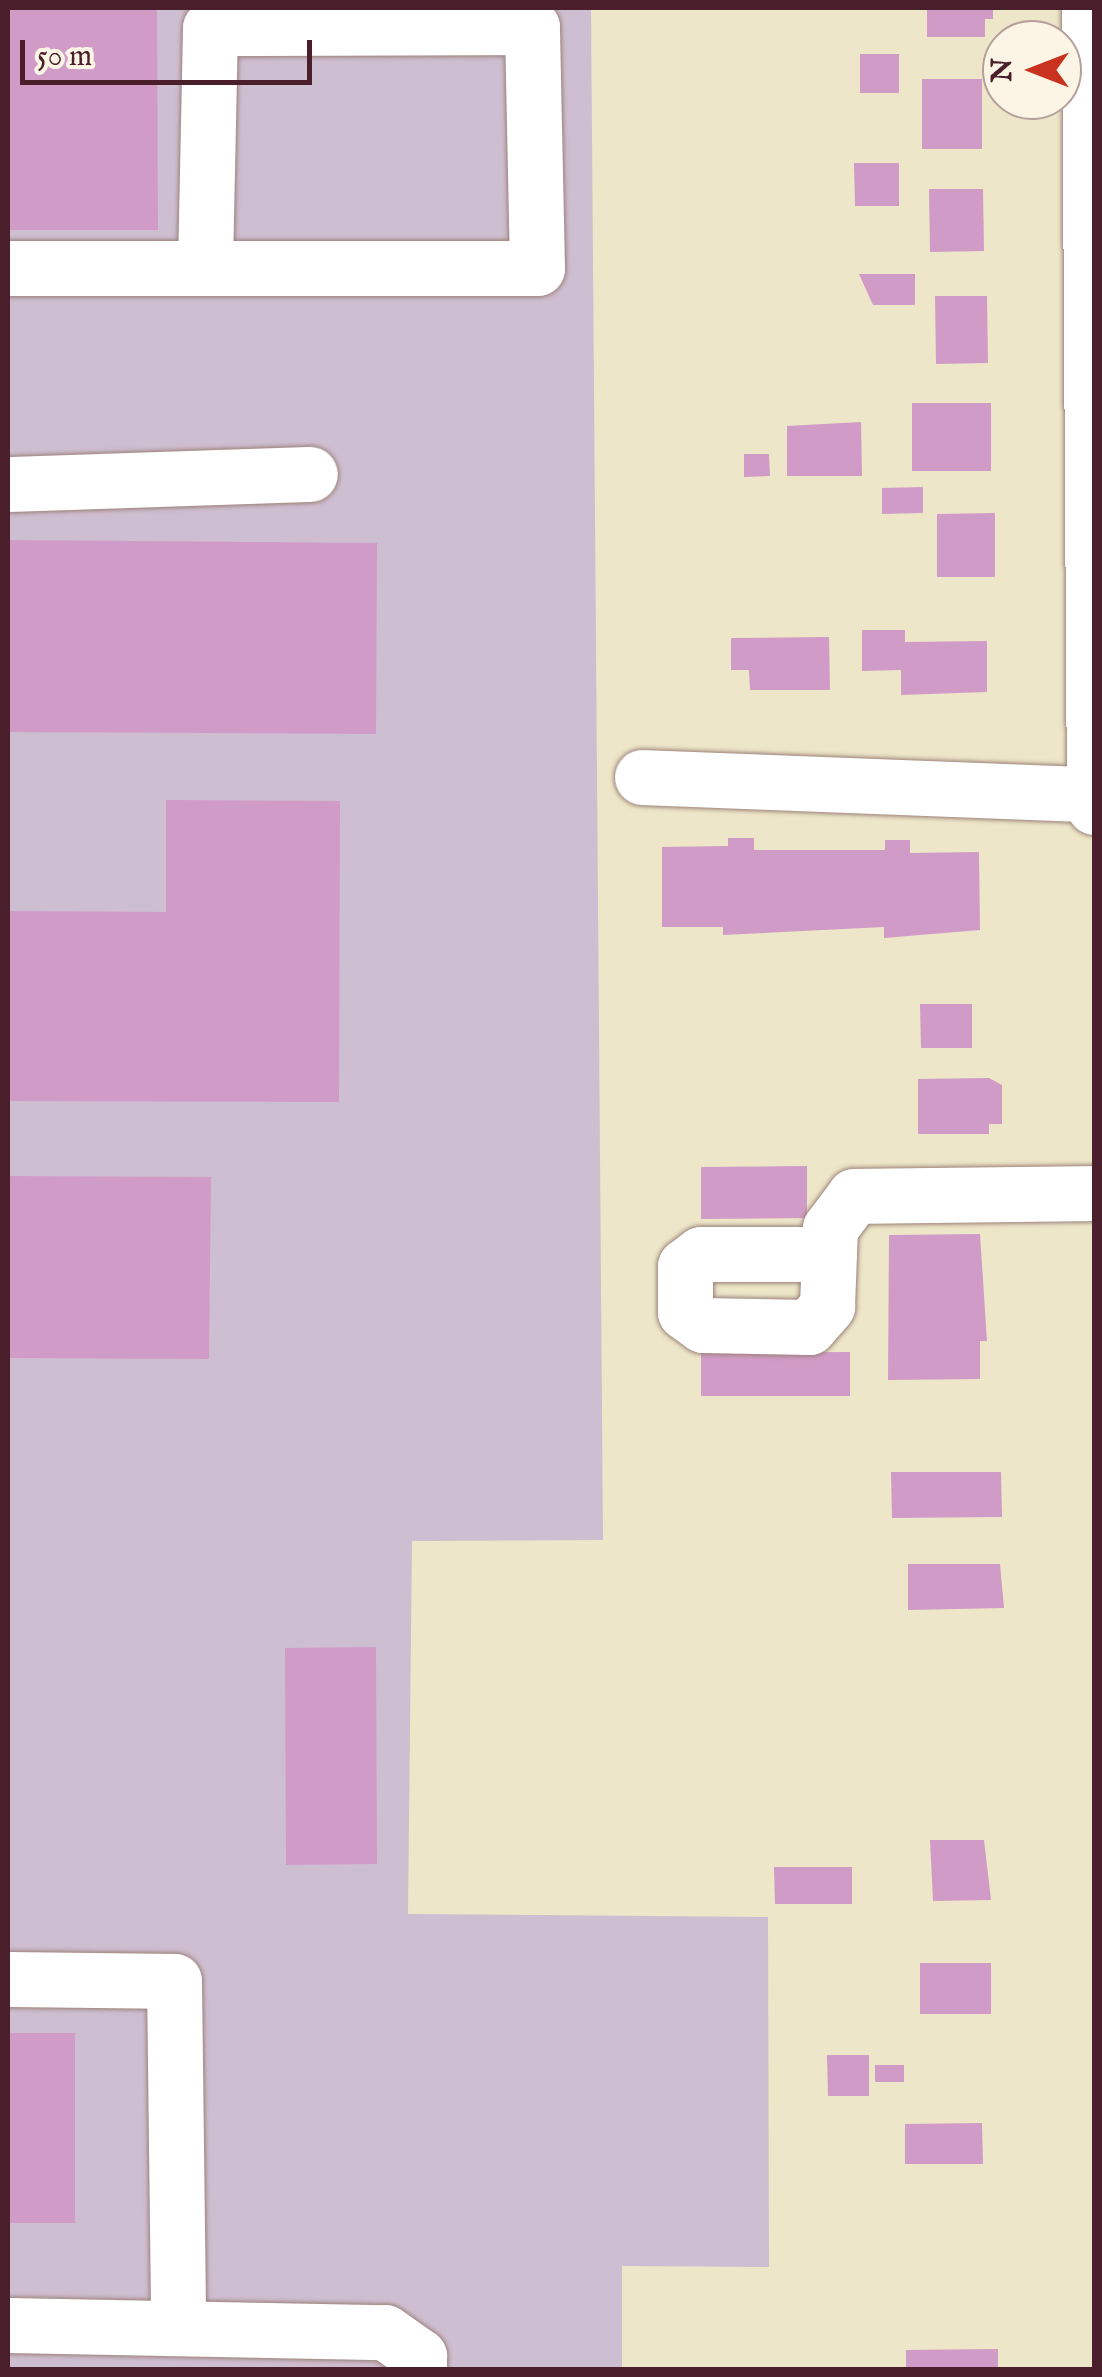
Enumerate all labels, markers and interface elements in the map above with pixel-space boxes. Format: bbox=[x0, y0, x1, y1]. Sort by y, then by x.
scale bar bbox=[25, 20, 318, 82]
north arrow bbox=[982, 20, 1082, 120]
text: 50 m bbox=[37, 38, 92, 76]
text: N bbox=[986, 58, 1021, 82]

